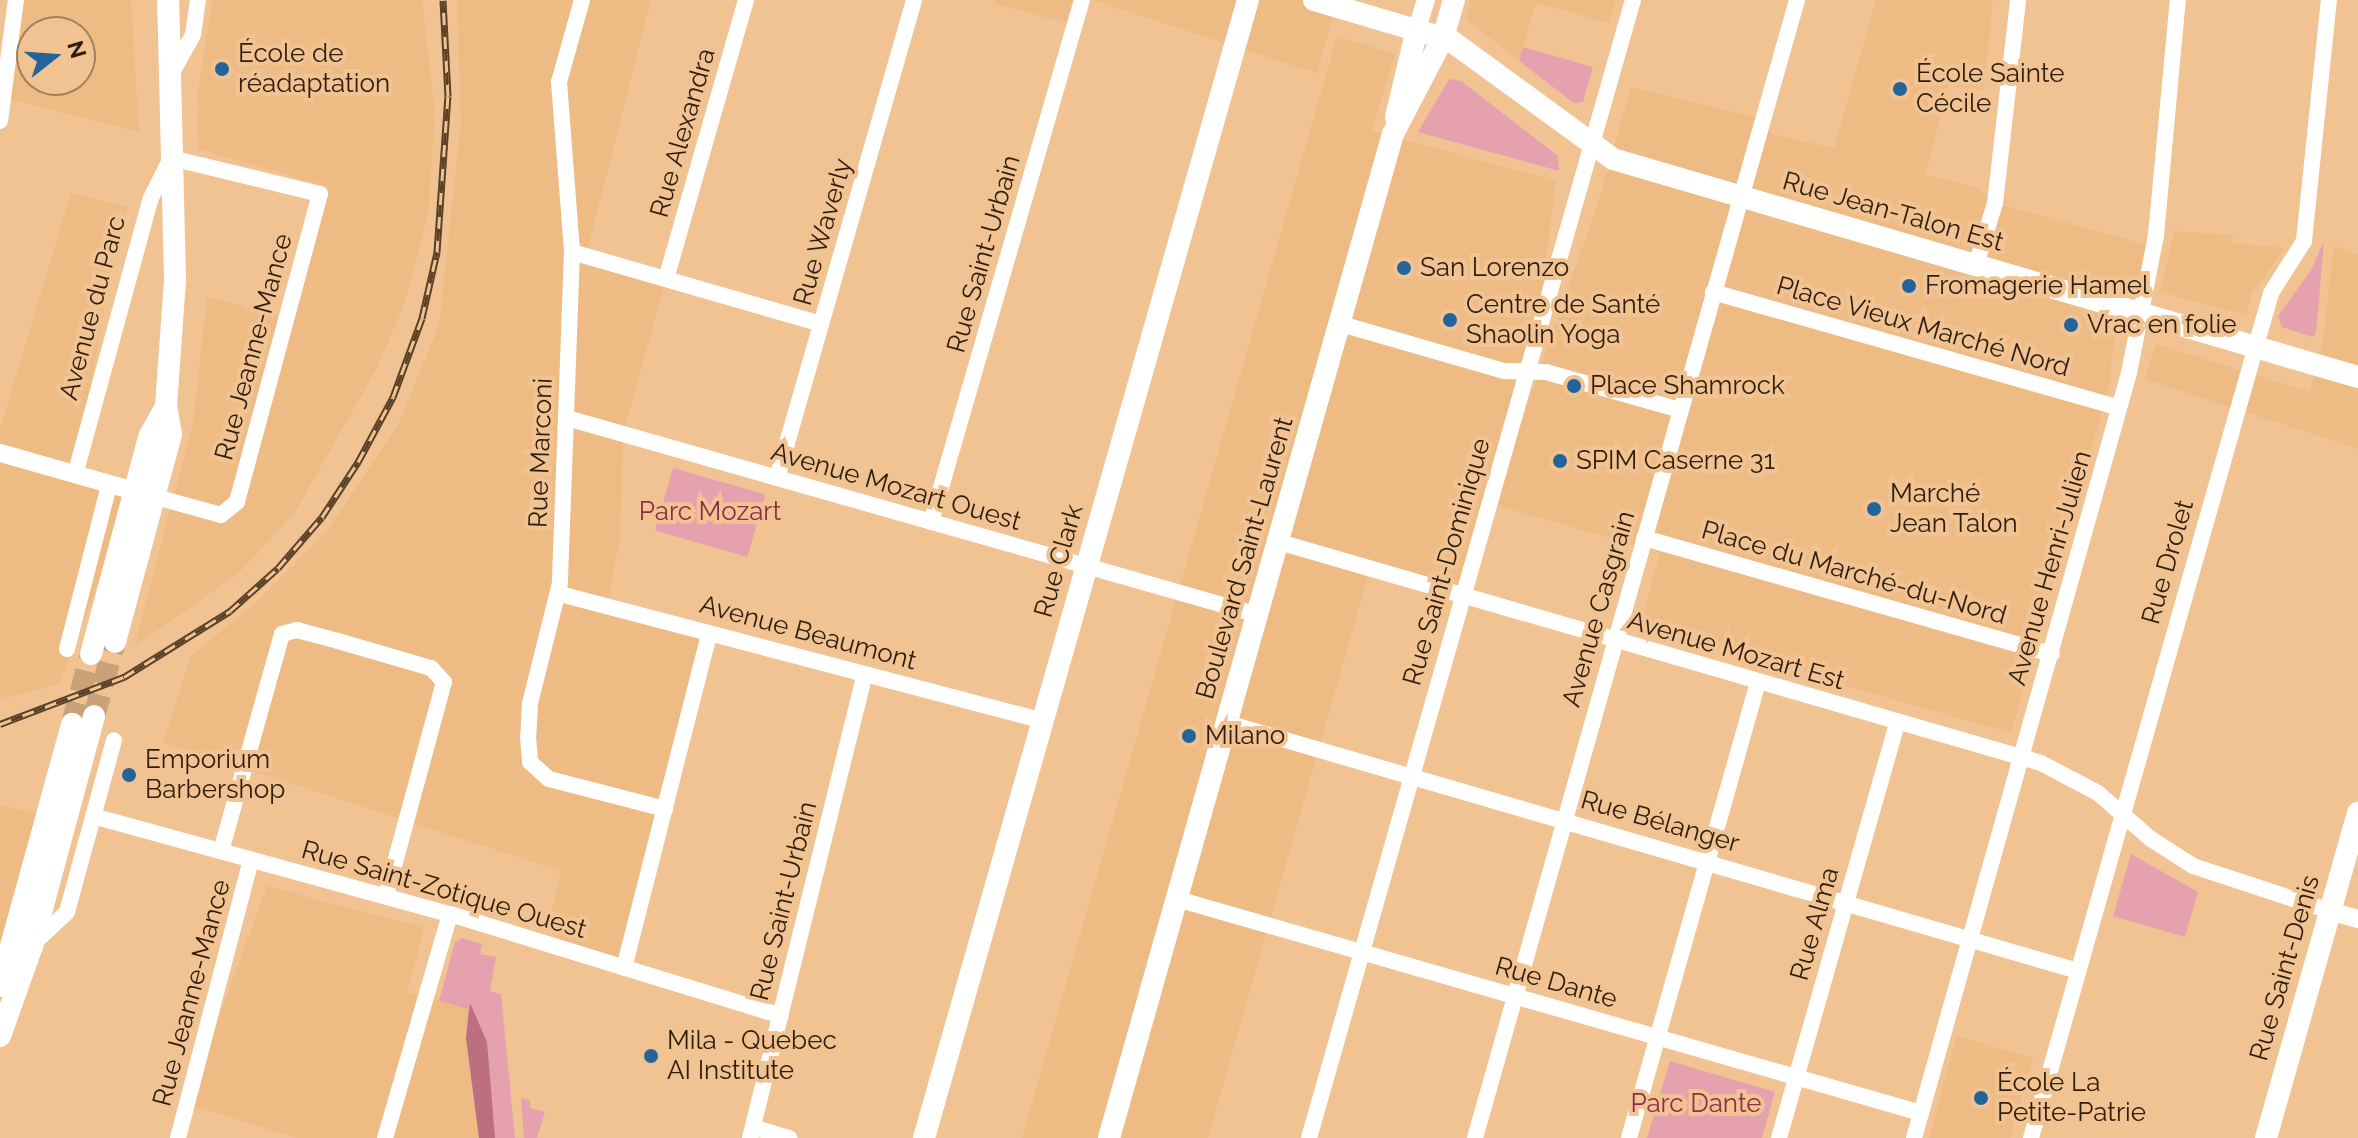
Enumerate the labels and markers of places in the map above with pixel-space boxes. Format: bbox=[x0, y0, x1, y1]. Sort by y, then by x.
place label: École de réadaptation bbox=[238, 38, 390, 100]
place label: École Sainte Cécile bbox=[1916, 58, 2064, 120]
marker: École de réadaptation bbox=[213, 60, 231, 78]
marker: École Sainte Cécile bbox=[1891, 80, 1909, 98]
place label: San Lorenzo bbox=[1420, 252, 1569, 284]
marker: San Lorenzo bbox=[1395, 259, 1413, 277]
place label: Fromagerie Hamel bbox=[1925, 270, 2149, 302]
marker: Fromagerie Hamel bbox=[1900, 277, 1918, 295]
place label: Centre de Santé Shaolin Yoga bbox=[1466, 289, 1660, 350]
place label: Vrac en folie bbox=[2087, 309, 2236, 341]
marker: Centre de Santé Shaolin Yoga bbox=[1441, 311, 1459, 329]
marker: Vrac en folie bbox=[2062, 316, 2080, 334]
place label: Place Shamrock bbox=[1590, 370, 1785, 402]
marker: Place Shamrock bbox=[1565, 377, 1583, 395]
place label: SPIM Caserne 31 bbox=[1576, 445, 1775, 477]
marker: SPIM Caserne 31 bbox=[1551, 452, 1569, 470]
place label: Marché Jean Talon bbox=[1890, 478, 2019, 540]
marker: Marché Jean Talon bbox=[1865, 500, 1883, 518]
place label: Milano bbox=[1205, 720, 1285, 752]
marker: Milano bbox=[1180, 727, 1198, 745]
place label: Emporium Barbershop bbox=[145, 744, 285, 806]
marker: Emporium Barbershop bbox=[120, 766, 138, 784]
place label: Mila - Quebec AI Institute bbox=[667, 1025, 837, 1086]
marker: Mila - Quebec AI Institute bbox=[642, 1047, 660, 1065]
place label: École La Petite-Patrie bbox=[1997, 1067, 2146, 1128]
marker: École La Petite-Patrie bbox=[1972, 1089, 1990, 1107]

